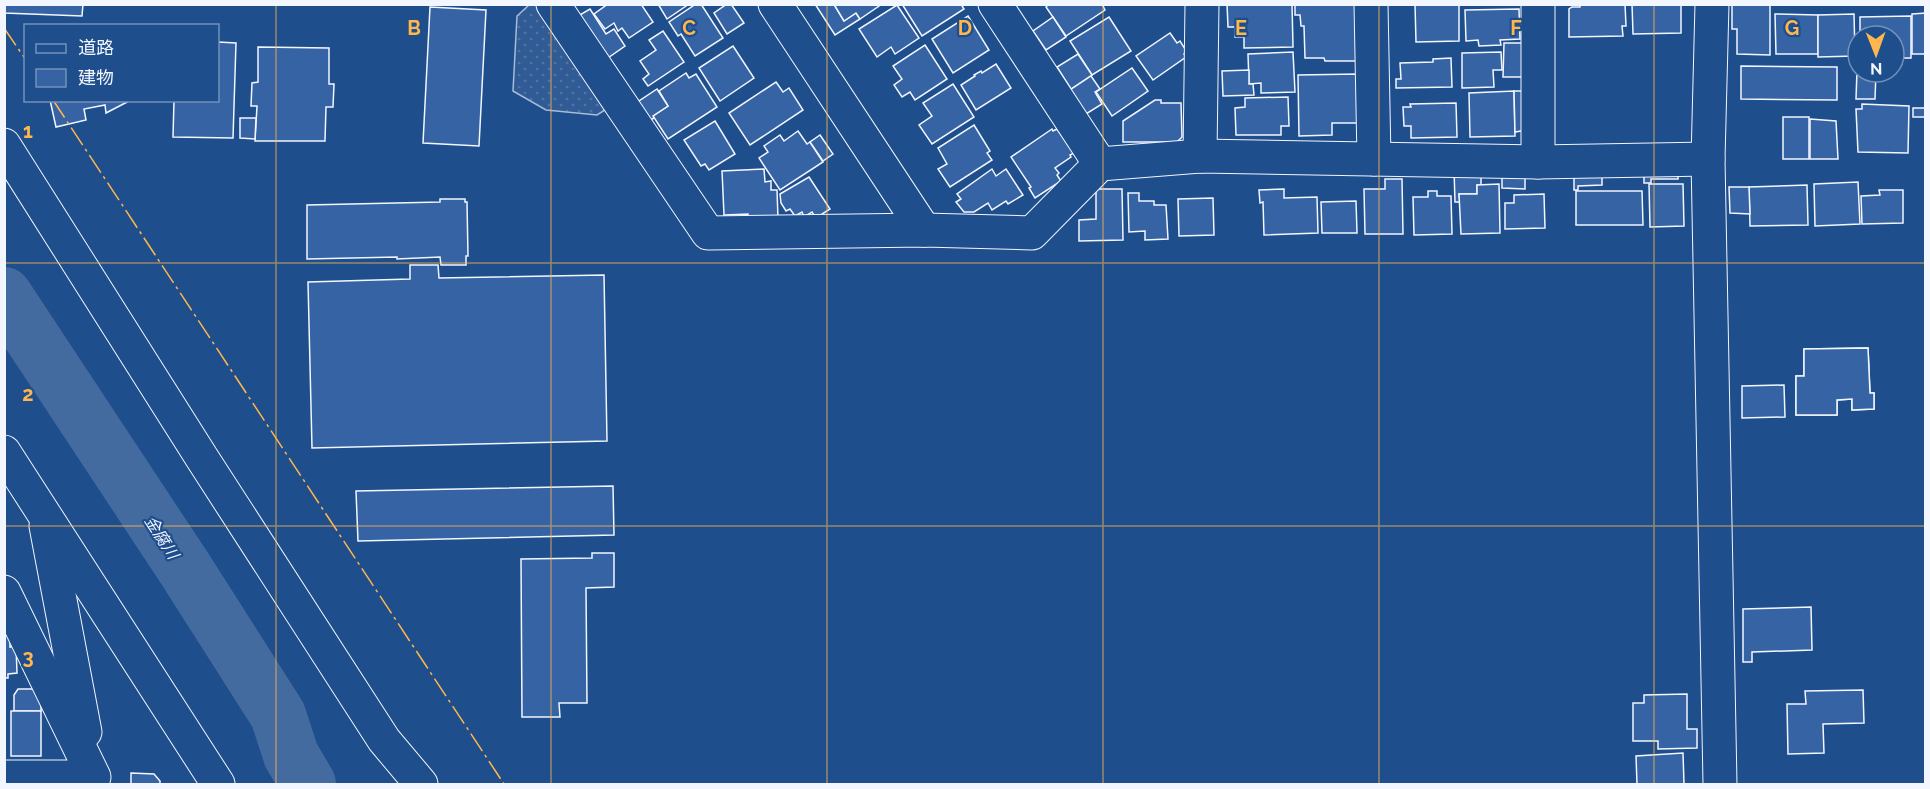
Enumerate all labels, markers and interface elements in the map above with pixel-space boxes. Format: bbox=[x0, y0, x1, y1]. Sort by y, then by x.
text: B bbox=[407, 16, 421, 40]
text: C bbox=[682, 16, 696, 40]
text: D bbox=[958, 16, 972, 40]
text: E bbox=[1235, 16, 1247, 40]
text: F bbox=[1510, 16, 1522, 40]
text: G bbox=[1785, 16, 1799, 40]
legend bbox=[24, 24, 219, 102]
north arrow bbox=[1846, 24, 1906, 84]
text: 道路 bbox=[78, 37, 114, 58]
text: N bbox=[1870, 59, 1883, 78]
text: 建物 bbox=[78, 67, 114, 88]
text: 1 bbox=[23, 119, 33, 143]
text: 2 bbox=[22, 382, 34, 406]
water label: 金腐川 bbox=[141, 512, 184, 564]
text: 3 bbox=[22, 645, 34, 669]

